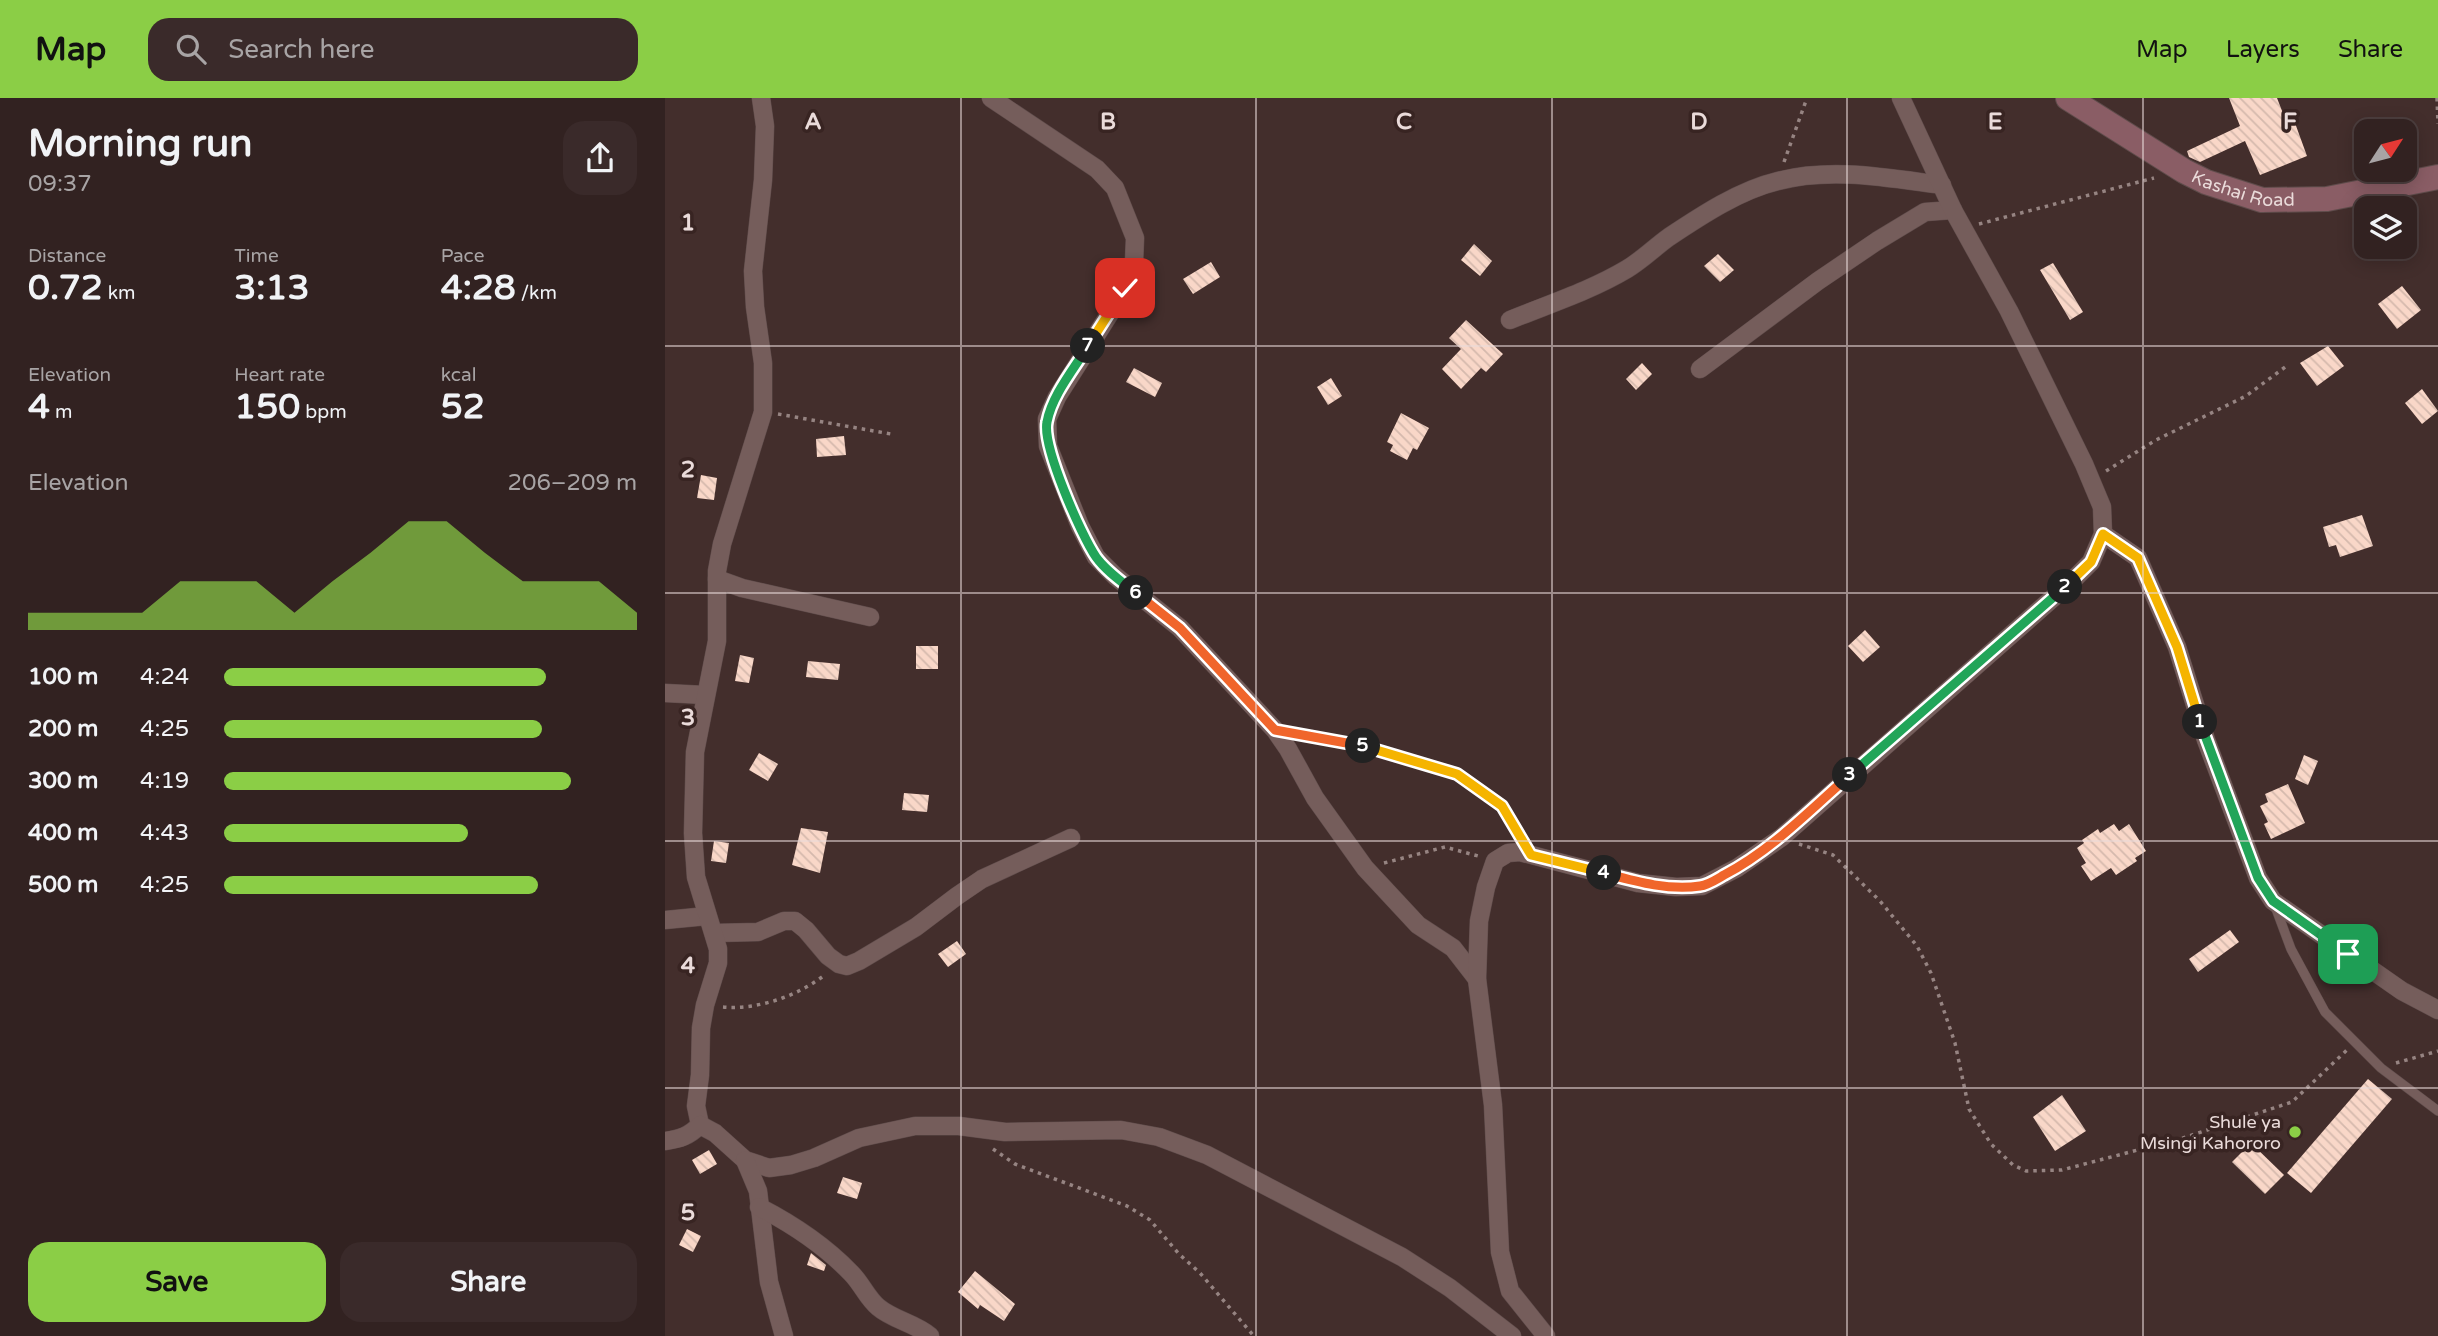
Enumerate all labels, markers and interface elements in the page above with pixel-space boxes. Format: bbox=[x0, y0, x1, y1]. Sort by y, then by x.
search box bbox=[148, 18, 638, 81]
text: Map bbox=[35, 30, 106, 69]
icon: search bbox=[172, 30, 210, 68]
text: Search here bbox=[228, 34, 374, 65]
text: Map bbox=[2136, 35, 2188, 64]
text: Layers bbox=[2226, 35, 2300, 64]
text: Share bbox=[2338, 35, 2403, 64]
text: A bbox=[804, 108, 822, 136]
text: B bbox=[1100, 108, 1116, 136]
text: C bbox=[1396, 108, 1412, 136]
text: D bbox=[1690, 108, 1708, 136]
text: E bbox=[1988, 108, 2002, 136]
text: F bbox=[2283, 108, 2297, 136]
north arrow bbox=[2354, 119, 2417, 182]
map controls bbox=[2354, 119, 2417, 259]
text: Morning run bbox=[28, 121, 252, 167]
button: share bbox=[563, 121, 637, 195]
street label: Kashai Road bbox=[2188, 166, 2295, 211]
text: 09:37 bbox=[28, 170, 92, 198]
button: layers bbox=[2354, 196, 2417, 259]
text: 1 bbox=[681, 209, 695, 237]
text: Distance bbox=[28, 245, 106, 267]
text: Time bbox=[234, 245, 279, 267]
text: Pace bbox=[441, 245, 484, 267]
pin bbox=[1095, 258, 1155, 318]
text: 0.72 bbox=[28, 267, 103, 309]
text: 3:13 bbox=[234, 267, 309, 309]
text: 4:28 bbox=[441, 267, 516, 309]
icon: check bbox=[1106, 269, 1144, 307]
text: km bbox=[103, 282, 135, 304]
text: /km bbox=[516, 282, 557, 304]
pin: 7 bbox=[1071, 328, 1105, 364]
text: 7 bbox=[1082, 334, 1093, 356]
text: Elevation bbox=[28, 364, 111, 386]
text: Heart rate bbox=[234, 364, 325, 386]
text: kcal bbox=[441, 364, 476, 386]
text: 4 bbox=[28, 386, 50, 428]
text: 150 bbox=[234, 386, 300, 428]
text: 52 bbox=[441, 386, 485, 428]
text: m bbox=[50, 401, 72, 423]
text: bpm bbox=[300, 401, 347, 423]
text: 2 bbox=[681, 456, 695, 484]
text: Elevation bbox=[28, 469, 129, 497]
text: 206–209 m bbox=[508, 469, 637, 497]
pin: 2 bbox=[2047, 570, 2083, 604]
pin: 6 bbox=[1119, 575, 1154, 610]
text: 2 bbox=[2059, 575, 2070, 597]
text: 6 bbox=[1130, 581, 1141, 603]
text: 100 m bbox=[28, 663, 98, 691]
text: 4:24 bbox=[140, 663, 189, 691]
text: 3 bbox=[681, 704, 695, 732]
pin: 1 bbox=[2183, 704, 2217, 740]
text: 1 bbox=[2194, 710, 2205, 732]
text: 200 m bbox=[28, 715, 98, 743]
text: 4:25 bbox=[140, 715, 189, 743]
pin: 5 bbox=[1345, 728, 1381, 764]
text: 5 bbox=[1357, 734, 1368, 756]
pin: 3 bbox=[1833, 758, 1867, 792]
text: 3 bbox=[1844, 763, 1855, 785]
text: 300 m bbox=[28, 767, 98, 795]
text: 4:19 bbox=[140, 767, 189, 795]
text: 400 m bbox=[28, 819, 98, 847]
text: 4:43 bbox=[140, 819, 189, 847]
pin: 4 bbox=[1587, 856, 1621, 890]
text: 4 bbox=[1598, 861, 1609, 883]
text: 500 m bbox=[28, 871, 98, 899]
text: 4:25 bbox=[140, 871, 189, 899]
pin bbox=[2318, 924, 2378, 984]
icon: arrive bbox=[2329, 935, 2367, 973]
text: 4 bbox=[681, 952, 696, 980]
place label: Shule ya Msingi Kahororo bbox=[2140, 1111, 2281, 1154]
marker: Shule ya Msingi Kahororo bbox=[2287, 1124, 2303, 1140]
text: 5 bbox=[681, 1199, 695, 1227]
button: Save bbox=[28, 1242, 326, 1322]
button: Share bbox=[340, 1242, 637, 1322]

